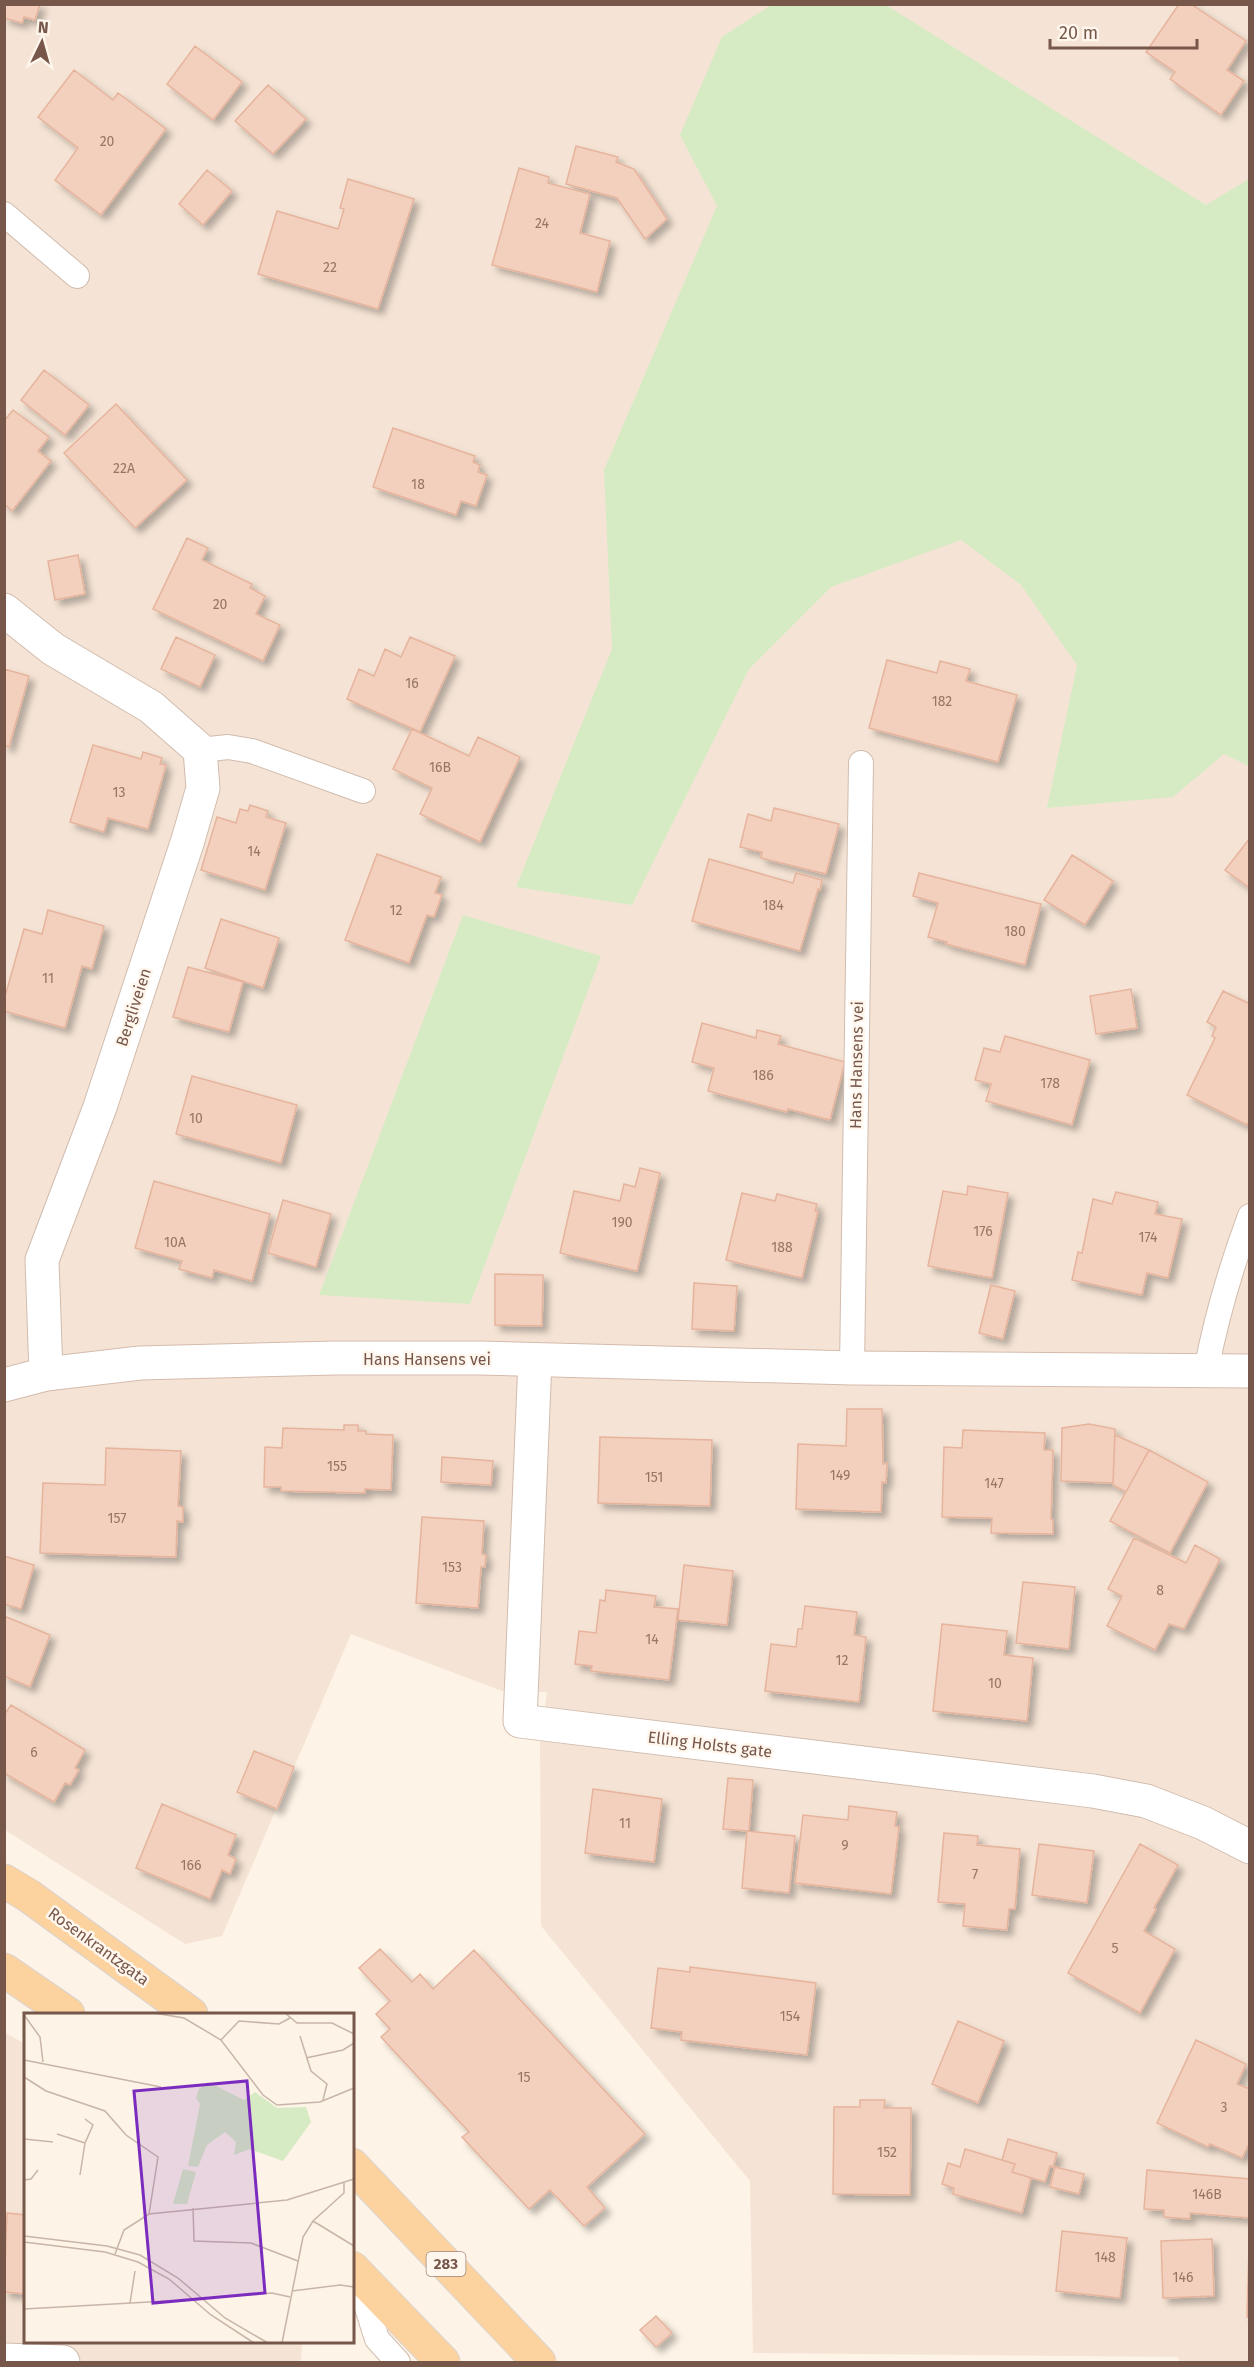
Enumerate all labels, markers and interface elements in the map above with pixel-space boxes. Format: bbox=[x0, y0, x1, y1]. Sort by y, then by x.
north arrow bbox=[12, 12, 72, 72]
scale bar bbox=[1050, 12, 1197, 50]
text: N bbox=[37, 18, 49, 37]
text: 20 m bbox=[1059, 22, 1098, 44]
house number: 20 bbox=[100, 133, 115, 150]
house number: 24 bbox=[535, 215, 550, 232]
house number: 22 bbox=[323, 259, 337, 276]
house number: 22A bbox=[113, 460, 135, 477]
house number: 18 bbox=[411, 476, 425, 493]
house number: 20 bbox=[213, 596, 228, 613]
house number: 16 bbox=[405, 675, 419, 692]
house number: 182 bbox=[932, 693, 952, 710]
house number: 16B bbox=[429, 759, 451, 776]
house number: 13 bbox=[112, 784, 126, 801]
house number: 14 bbox=[247, 843, 261, 860]
house number: 184 bbox=[762, 897, 784, 914]
house number: 12 bbox=[390, 902, 403, 919]
house number: 180 bbox=[1004, 923, 1026, 940]
street label: Bergliveien bbox=[112, 966, 155, 1049]
house number: 11 bbox=[42, 970, 54, 987]
street label: Hans Hansens vei bbox=[846, 1001, 867, 1129]
house number: 186 bbox=[752, 1067, 774, 1084]
house number: 178 bbox=[1040, 1075, 1060, 1092]
house number: 10 bbox=[189, 1110, 203, 1127]
house number: 190 bbox=[611, 1214, 633, 1231]
house number: 176 bbox=[973, 1223, 993, 1240]
house number: 174 bbox=[1138, 1229, 1158, 1246]
house number: 10A bbox=[164, 1234, 186, 1251]
house number: 188 bbox=[771, 1239, 793, 1256]
street label: Hans Hansens vei bbox=[363, 1350, 491, 1369]
house number: 155 bbox=[327, 1458, 347, 1475]
house number: 149 bbox=[830, 1467, 850, 1484]
house number: 151 bbox=[645, 1469, 663, 1486]
house number: 147 bbox=[984, 1475, 1004, 1492]
house number: 157 bbox=[108, 1510, 126, 1527]
house number: 153 bbox=[442, 1559, 462, 1576]
house number: 8 bbox=[1156, 1582, 1164, 1599]
house number: 14 bbox=[645, 1631, 659, 1648]
house number: 12 bbox=[836, 1652, 849, 1669]
house number: 10 bbox=[988, 1675, 1002, 1692]
street label: Elling Holsts gate bbox=[647, 1727, 773, 1762]
house number: 6 bbox=[30, 1744, 38, 1761]
house number: 11 bbox=[619, 1815, 631, 1832]
house number: 9 bbox=[841, 1837, 849, 1854]
house number: 166 bbox=[181, 1857, 202, 1874]
house number: 7 bbox=[972, 1866, 978, 1883]
street label: Rosenkrantzgata bbox=[45, 1903, 153, 1989]
house number: 5 bbox=[1111, 1940, 1119, 1957]
house number: 154 bbox=[780, 2008, 801, 2025]
inset map bbox=[24, 2013, 354, 2343]
house number: 15 bbox=[517, 2069, 531, 2086]
house number: 3 bbox=[1221, 2099, 1228, 2116]
house number: 152 bbox=[877, 2144, 897, 2161]
house number: 146B bbox=[1192, 2186, 1222, 2203]
house number: 148 bbox=[1094, 2249, 1116, 2266]
road number: 283 bbox=[426, 2252, 466, 2276]
house number: 146 bbox=[1173, 2269, 1193, 2286]

